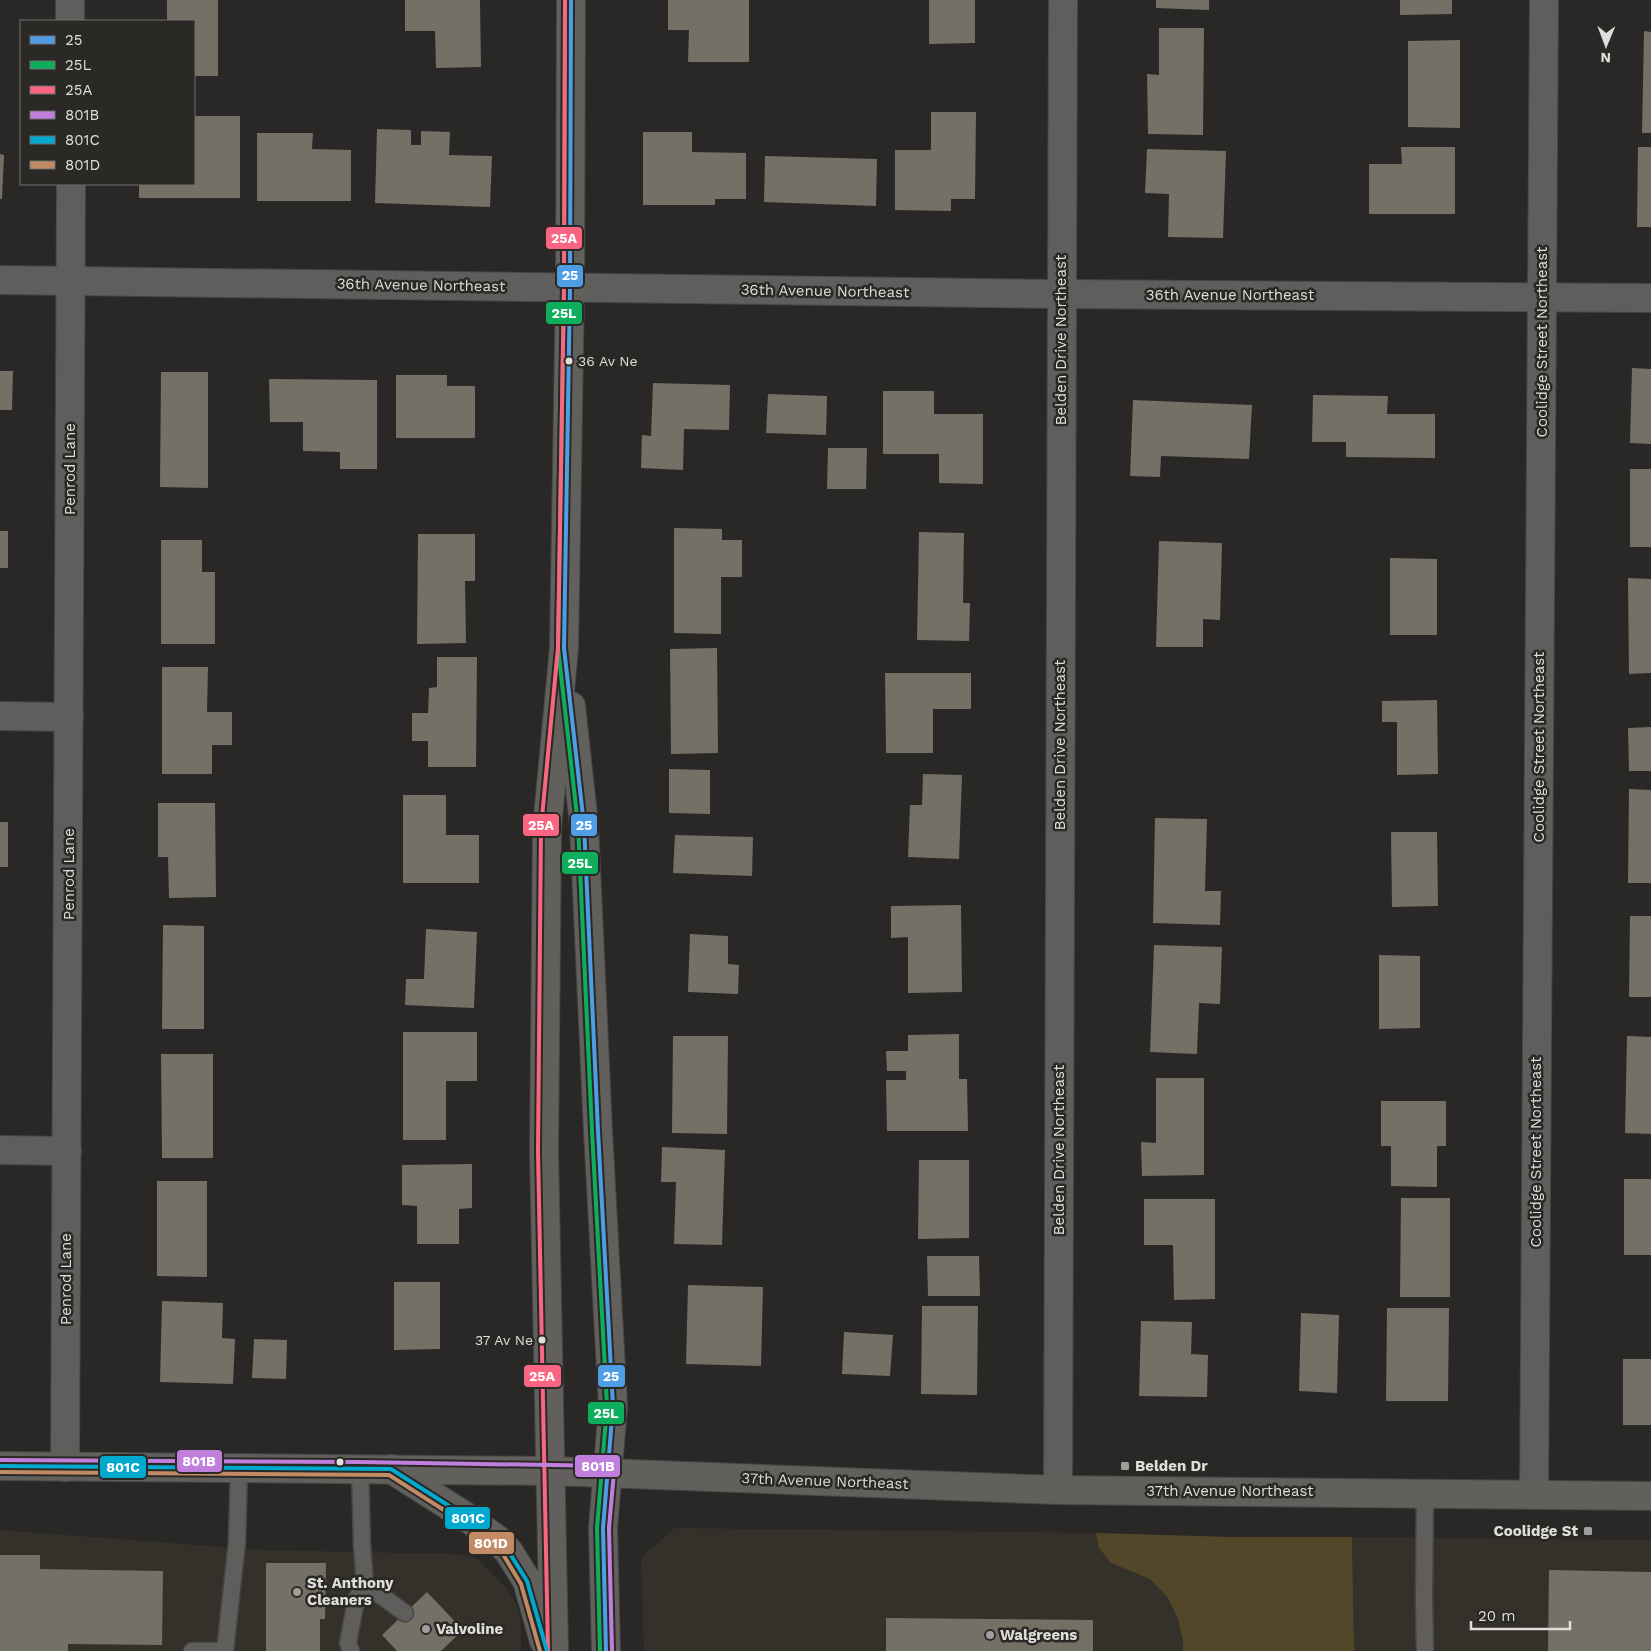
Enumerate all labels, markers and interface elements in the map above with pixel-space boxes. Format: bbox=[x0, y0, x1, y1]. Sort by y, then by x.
legend bbox=[20, 20, 195, 185]
north arrow bbox=[1581, 20, 1631, 70]
text: 25 bbox=[65, 31, 82, 49]
text: N bbox=[1600, 50, 1611, 66]
text: 25L bbox=[65, 56, 91, 74]
text: 25A bbox=[65, 81, 92, 99]
text: 801B bbox=[65, 106, 99, 124]
text: 801C bbox=[65, 131, 100, 149]
text: 801D bbox=[65, 156, 100, 174]
line badge: 25A bbox=[545, 226, 583, 250]
text: 25A bbox=[551, 230, 578, 246]
street label: Coolidge Street Northeast bbox=[1533, 246, 1551, 437]
street label: Belden Drive Northeast bbox=[1052, 254, 1070, 425]
line badge: 25 bbox=[556, 264, 584, 288]
text: 25 bbox=[562, 267, 578, 283]
street label: 36th Avenue Northeast bbox=[337, 275, 506, 295]
street label: 36th Avenue Northeast bbox=[741, 281, 910, 301]
street label: 36th Avenue Northeast bbox=[1146, 286, 1315, 304]
line badge: 25L bbox=[545, 301, 583, 325]
text: 25L bbox=[552, 305, 577, 321]
place label: 36 Av Ne bbox=[578, 353, 638, 369]
marker: 36 Av Ne bbox=[564, 356, 574, 366]
street label: Penrod Lane bbox=[61, 423, 79, 515]
street label: Coolidge Street Northeast bbox=[1530, 651, 1548, 842]
street label: Belden Drive Northeast bbox=[1051, 659, 1069, 830]
line badge: 25A bbox=[522, 813, 560, 837]
line badge: 25 bbox=[570, 813, 598, 837]
text: 25A bbox=[528, 817, 555, 833]
text: 25 bbox=[576, 817, 592, 833]
street label: Penrod Lane bbox=[60, 828, 78, 920]
line badge: 25L bbox=[561, 851, 599, 875]
text: 25L bbox=[568, 855, 593, 871]
street label: Coolidge Street Northeast bbox=[1527, 1056, 1545, 1247]
street label: Belden Drive Northeast bbox=[1050, 1064, 1068, 1235]
street label: Penrod Lane bbox=[57, 1233, 75, 1325]
place label: 37 Av Ne bbox=[475, 1332, 533, 1348]
marker: 37 Av Ne bbox=[537, 1335, 547, 1345]
line badge: 25A bbox=[523, 1364, 562, 1388]
line badge: 25 bbox=[597, 1364, 626, 1388]
text: 25A bbox=[529, 1368, 556, 1384]
text: 25 bbox=[603, 1368, 619, 1384]
line badge: 25L bbox=[587, 1401, 625, 1425]
text: 25L bbox=[594, 1405, 619, 1421]
line badge: 801B bbox=[176, 1449, 223, 1473]
text: 801B bbox=[182, 1453, 216, 1469]
line badge: 801B bbox=[574, 1454, 621, 1478]
line badge: 801C bbox=[99, 1455, 147, 1479]
unlabelled marker bbox=[335, 1457, 345, 1467]
place label: Belden Dr bbox=[1135, 1457, 1208, 1475]
text: 801B bbox=[581, 1458, 615, 1474]
text: 801C bbox=[106, 1459, 140, 1475]
marker: Belden Dr bbox=[1119, 1460, 1131, 1472]
street label: 37th Avenue Northeast bbox=[741, 1469, 910, 1493]
street label: 37th Avenue Northeast bbox=[1146, 1482, 1314, 1500]
line badge: 801C bbox=[444, 1506, 491, 1530]
text: 801C bbox=[451, 1510, 485, 1526]
place label: Coolidge St bbox=[1494, 1522, 1578, 1540]
marker: Coolidge St bbox=[1582, 1525, 1594, 1537]
line badge: 801D bbox=[468, 1531, 515, 1555]
text: 801D bbox=[474, 1535, 508, 1551]
place label: St. Anthony Cleaners bbox=[307, 1574, 394, 1609]
marker: St. Anthony Cleaners bbox=[291, 1586, 303, 1598]
scale bar bbox=[1471, 1598, 1570, 1630]
text: 20 m bbox=[1478, 1607, 1516, 1625]
place label: Valvoline bbox=[436, 1620, 504, 1638]
marker: Valvoline bbox=[420, 1623, 432, 1635]
place label: Walgreens bbox=[1000, 1626, 1077, 1644]
marker: Walgreens bbox=[984, 1629, 996, 1641]

